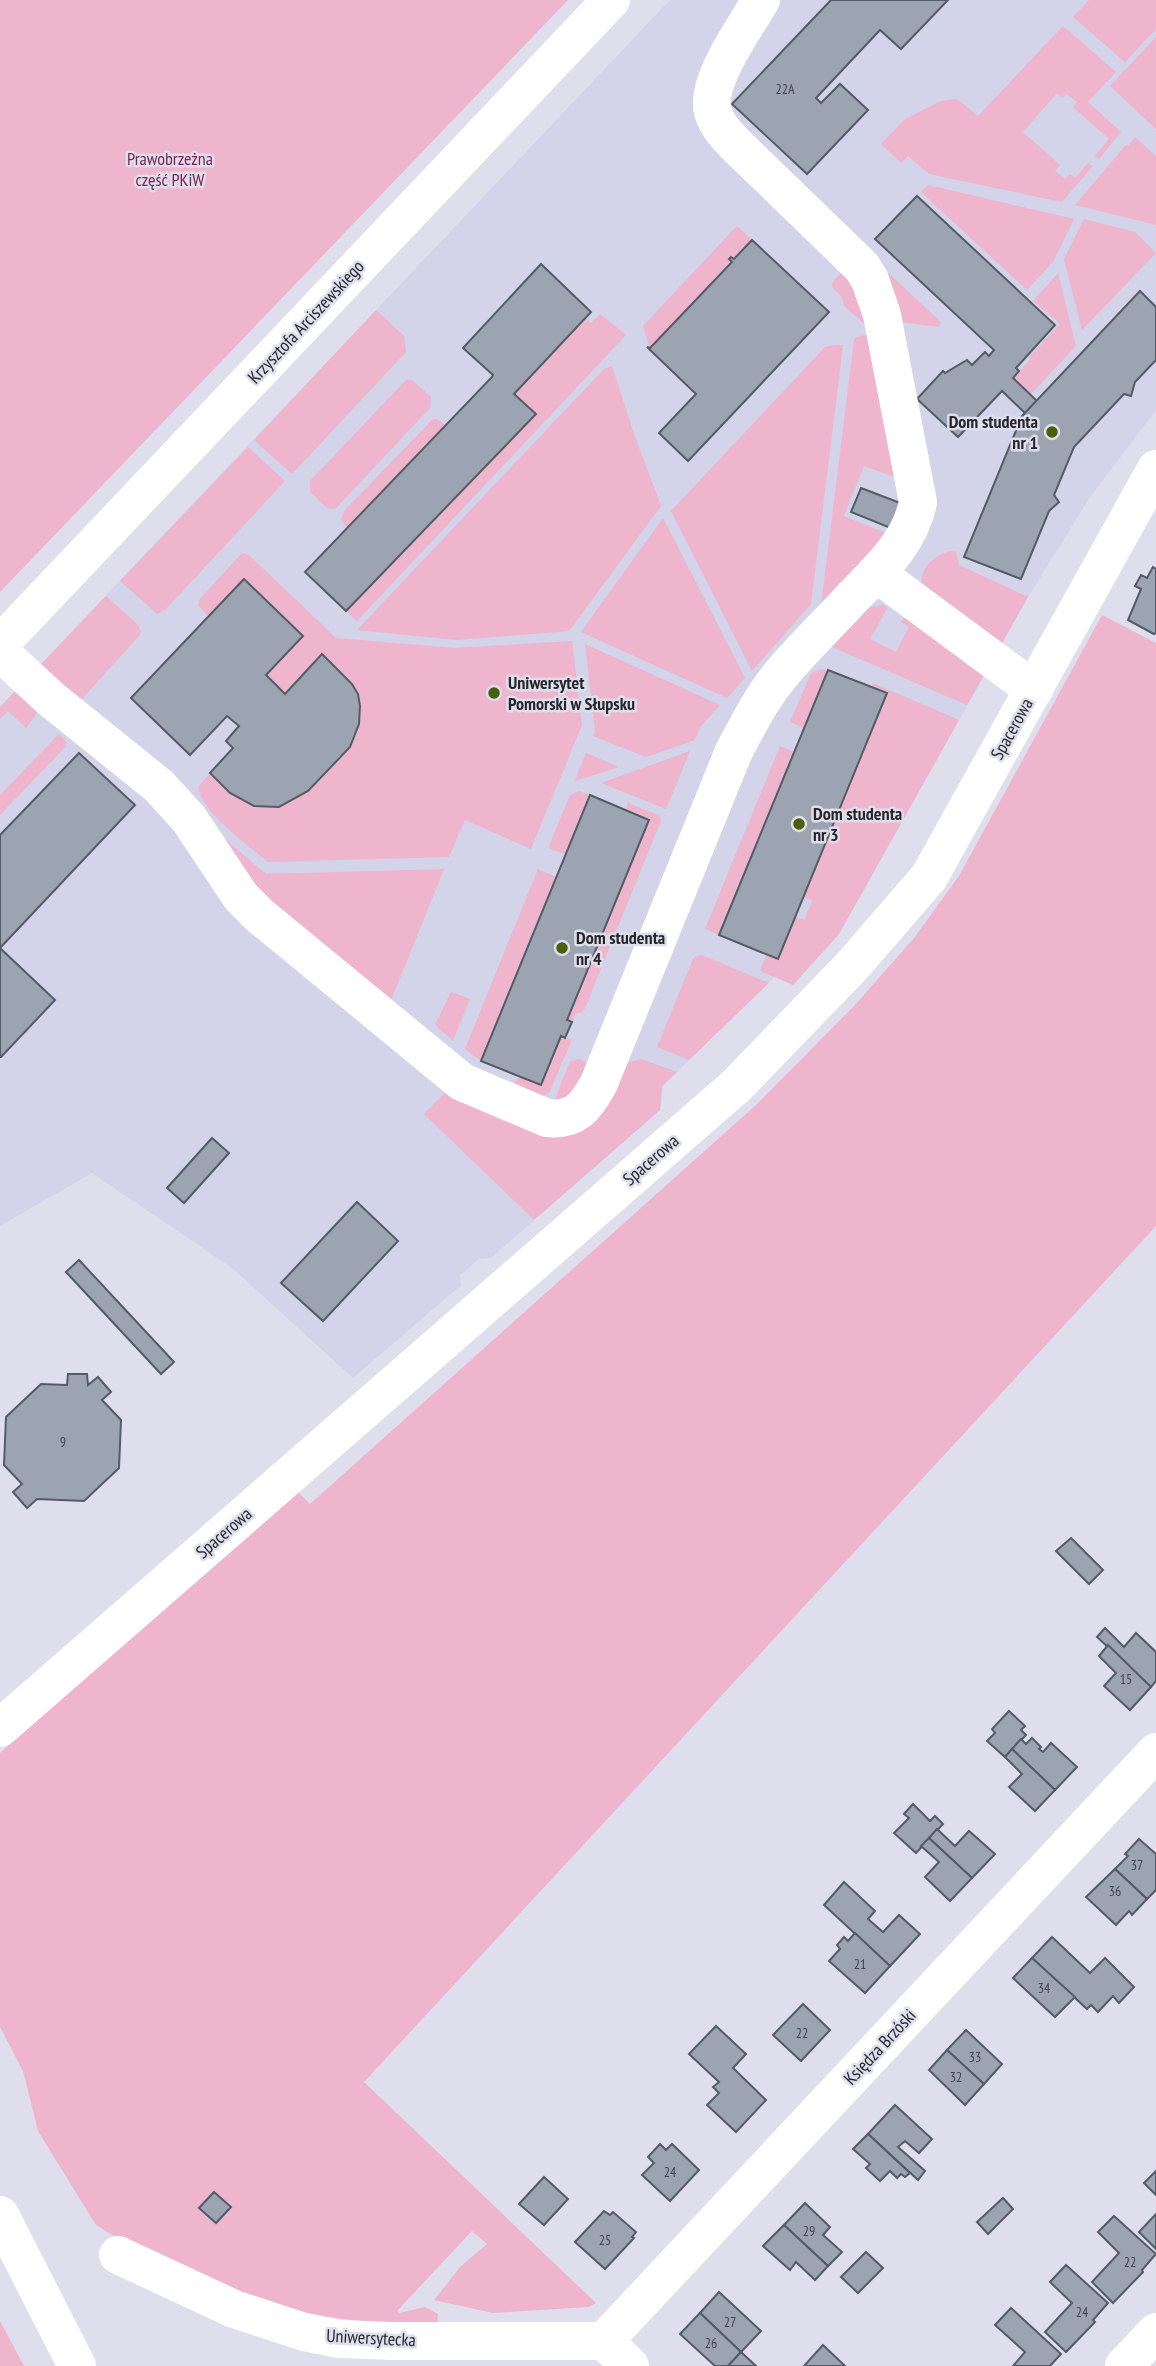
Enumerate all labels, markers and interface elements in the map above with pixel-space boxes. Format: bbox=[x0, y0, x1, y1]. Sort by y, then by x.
house number: 22A bbox=[775, 80, 795, 98]
park label: Prawobrzeżna część PKiW bbox=[127, 147, 213, 191]
street label: Krzysztofa Arciszewskiego bbox=[242, 255, 369, 388]
place label: Dom studenta nr 1 bbox=[949, 410, 1038, 454]
marker: Dom studenta nr 1 bbox=[1044, 424, 1060, 440]
place label: Uniwersytet Pomorski w Słupsku bbox=[508, 671, 635, 715]
marker: Uniwersytet Pomorski w Słupsku bbox=[486, 685, 502, 701]
street label: Spacerowa bbox=[985, 694, 1038, 763]
place label: Dom studenta nr 3 bbox=[813, 802, 902, 846]
marker: Dom studenta nr 3 bbox=[791, 816, 807, 832]
place label: Dom studenta nr 4 bbox=[576, 926, 665, 970]
marker: Dom studenta nr 4 bbox=[554, 940, 570, 956]
street label: Spacerowa bbox=[618, 1129, 683, 1190]
house number: 9 bbox=[60, 1433, 66, 1451]
street label: Spacerowa bbox=[191, 1502, 256, 1563]
house number: 15 bbox=[1120, 1670, 1132, 1688]
house number: 37 bbox=[1131, 1856, 1143, 1874]
house number: 36 bbox=[1109, 1882, 1121, 1900]
house number: 21 bbox=[854, 1955, 866, 1973]
house number: 34 bbox=[1038, 1979, 1051, 1997]
street label: Księdza Brzóski bbox=[839, 2004, 921, 2089]
house number: 22 bbox=[796, 2024, 808, 2042]
house number: 33 bbox=[969, 2048, 981, 2066]
house number: 32 bbox=[950, 2068, 962, 2086]
house number: 24 bbox=[664, 2163, 677, 2181]
house number: 29 bbox=[803, 2222, 815, 2240]
house number: 25 bbox=[599, 2231, 611, 2249]
house number: 22 bbox=[1124, 2253, 1136, 2271]
house number: 24 bbox=[1076, 2303, 1089, 2321]
house number: 27 bbox=[724, 2313, 736, 2331]
street label: Uniwersytecka bbox=[326, 2324, 416, 2351]
house number: 26 bbox=[705, 2334, 717, 2352]

